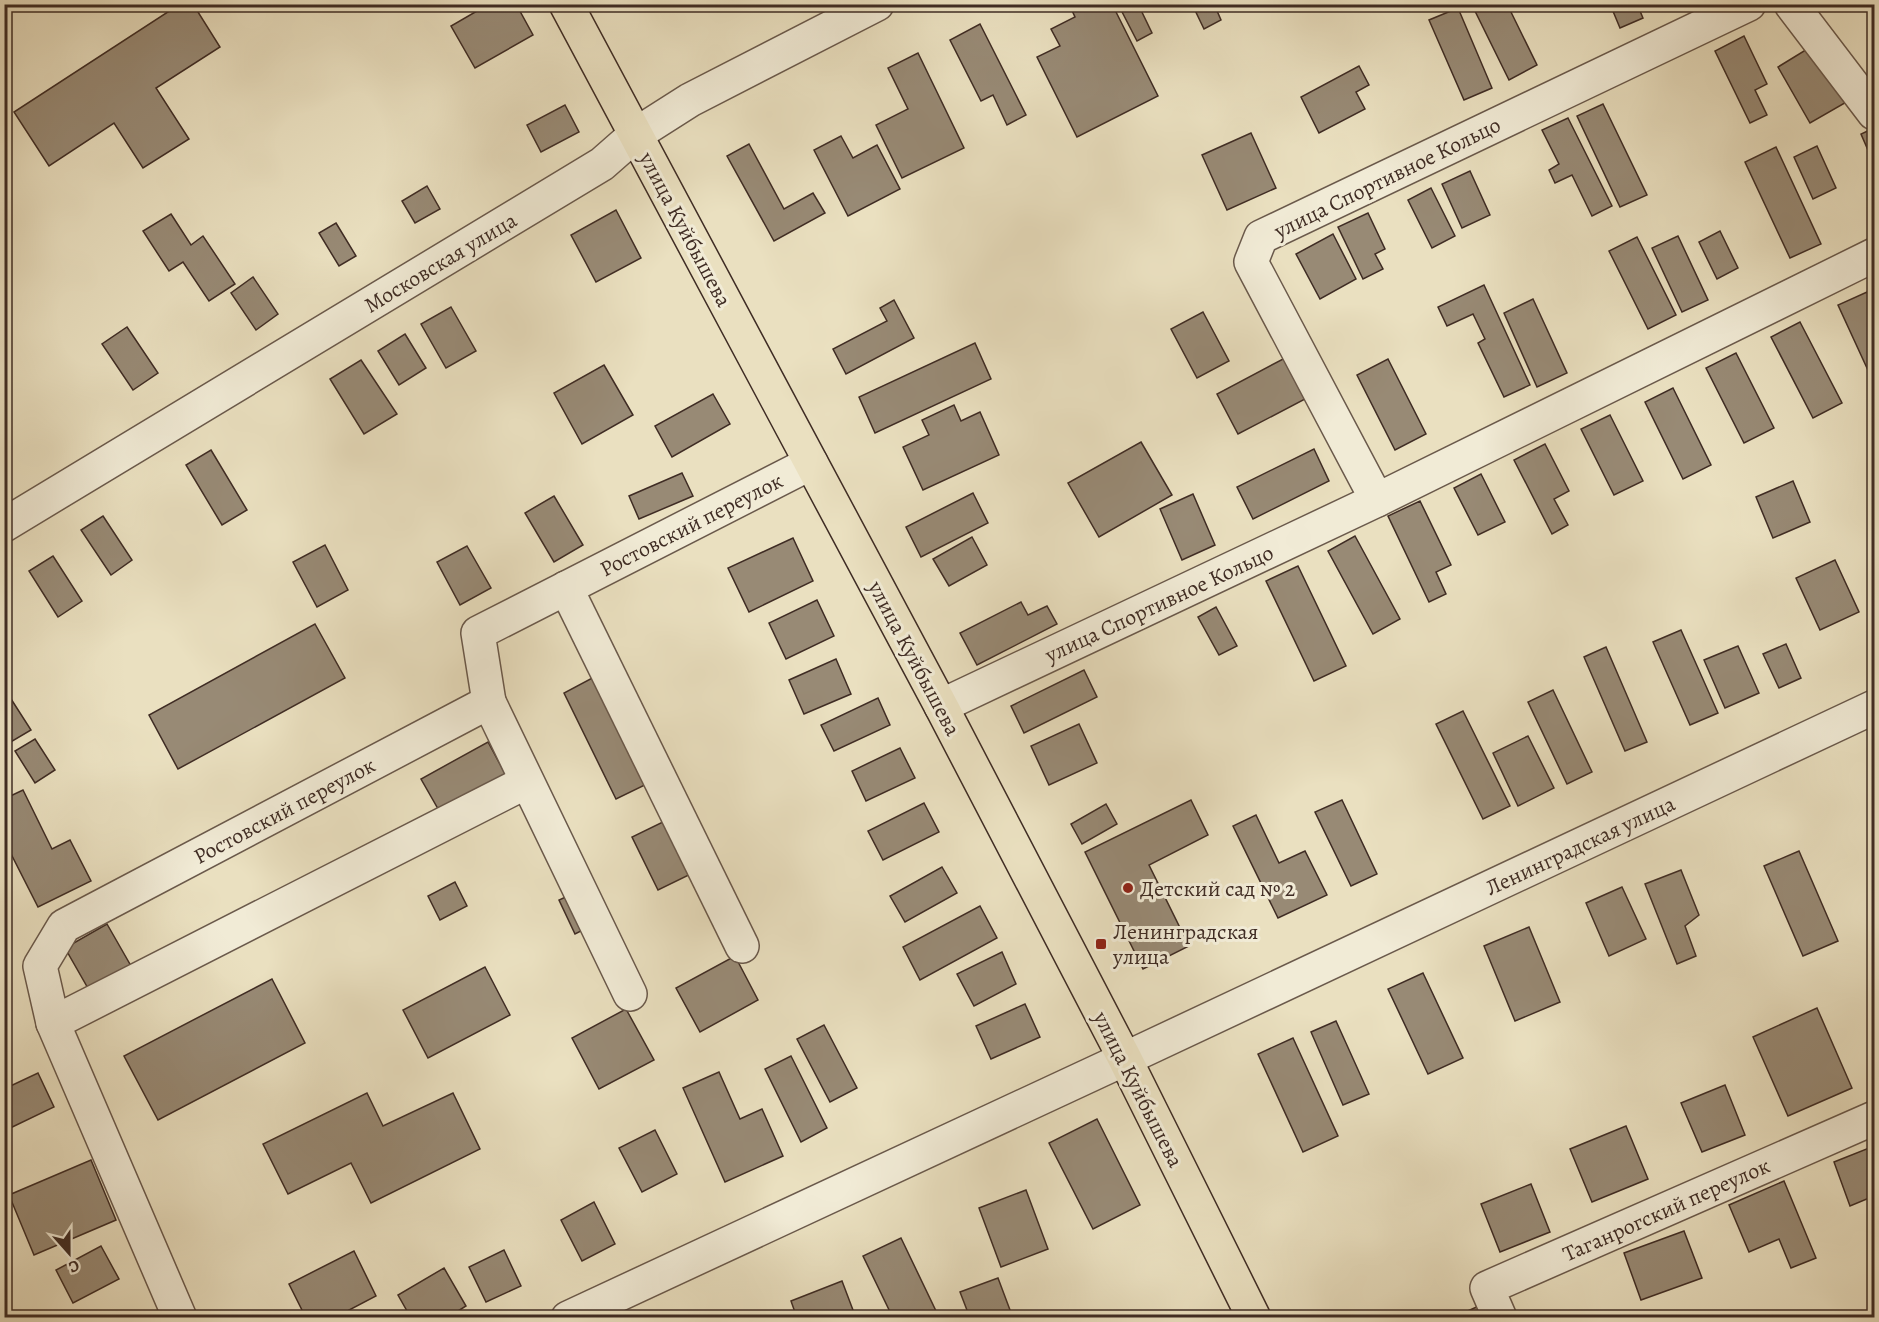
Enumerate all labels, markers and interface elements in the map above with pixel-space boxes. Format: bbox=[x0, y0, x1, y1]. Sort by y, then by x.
street label: улица Спортивное Кольцо bbox=[1268, 110, 1506, 246]
street label: улица Куйбышева bbox=[631, 146, 739, 313]
street label: Московская улица bbox=[359, 205, 523, 320]
street label: Ростовский переулок bbox=[595, 466, 788, 584]
street label: улица Спортивное Кольцо bbox=[1039, 538, 1279, 671]
street label: улица Куйбышева bbox=[860, 575, 968, 742]
street label: Ростовский переулок bbox=[188, 750, 381, 871]
street label: Ленинградская улица bbox=[1481, 788, 1681, 903]
place label: Детский сад № 2 bbox=[1140, 874, 1295, 904]
marker: Детский сад № 2 bbox=[1121, 881, 1135, 895]
place label: Ленинградская улица bbox=[1112, 917, 1258, 972]
marker: Ленинградская улица bbox=[1094, 937, 1108, 951]
street label: улица Куйбышева bbox=[1085, 1005, 1191, 1173]
street label: Таганрогский переулок bbox=[1558, 1151, 1775, 1269]
north arrow bbox=[39, 1223, 99, 1283]
text: С bbox=[65, 1254, 83, 1278]

